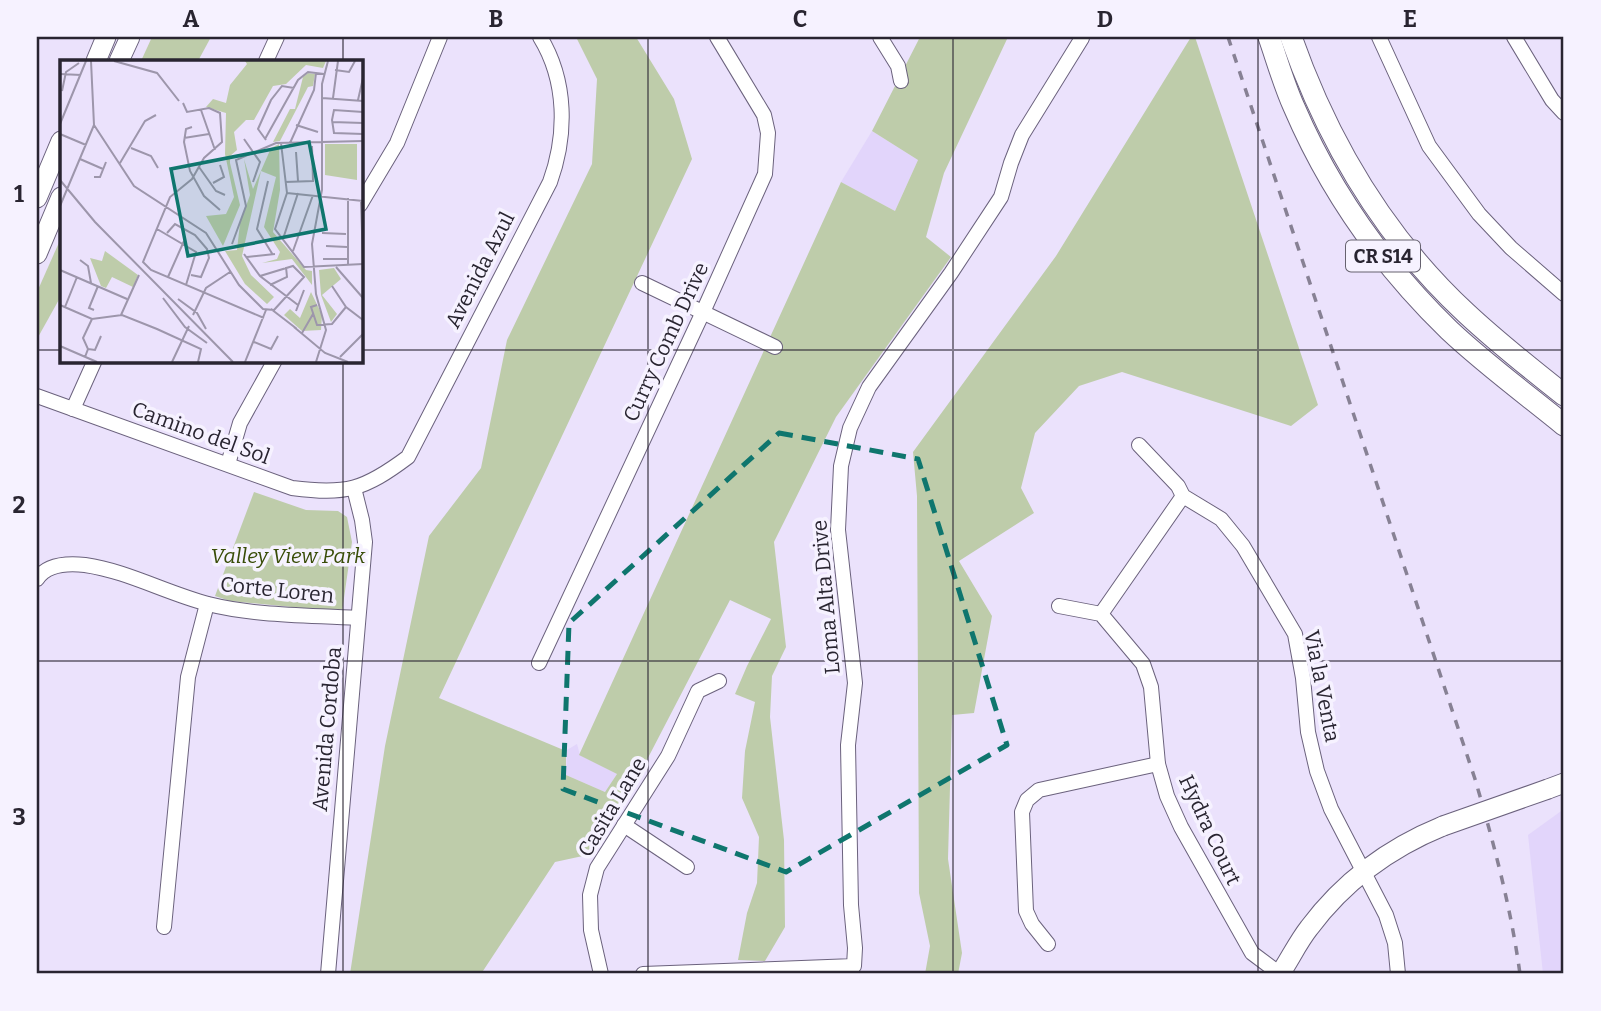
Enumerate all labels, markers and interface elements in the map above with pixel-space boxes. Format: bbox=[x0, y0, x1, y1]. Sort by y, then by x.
text: A bbox=[183, 5, 200, 33]
text: B bbox=[489, 5, 503, 33]
text: C bbox=[793, 5, 807, 33]
text: D bbox=[1097, 5, 1113, 33]
text: E bbox=[1403, 5, 1417, 33]
inset map bbox=[60, 60, 362, 362]
text: 1 bbox=[14, 180, 24, 208]
street label: Avenida Azul bbox=[440, 208, 520, 332]
road number: CR S14 bbox=[1346, 240, 1420, 272]
street label: Curry Comb Drive bbox=[618, 258, 714, 426]
street label: Camino del Sol bbox=[128, 396, 274, 470]
text: 2 bbox=[13, 491, 26, 519]
street label: Loma Alta Drive bbox=[806, 519, 846, 675]
park label: Valley View Park bbox=[211, 543, 366, 569]
street label: Corte Loren bbox=[219, 571, 335, 609]
street label: Via la Venta bbox=[1298, 628, 1346, 745]
street label: Avenida Cordoba bbox=[307, 645, 347, 813]
street label: Casita Lane bbox=[572, 752, 652, 862]
street label: Hydra Court bbox=[1173, 771, 1247, 890]
text: 3 bbox=[12, 803, 26, 831]

